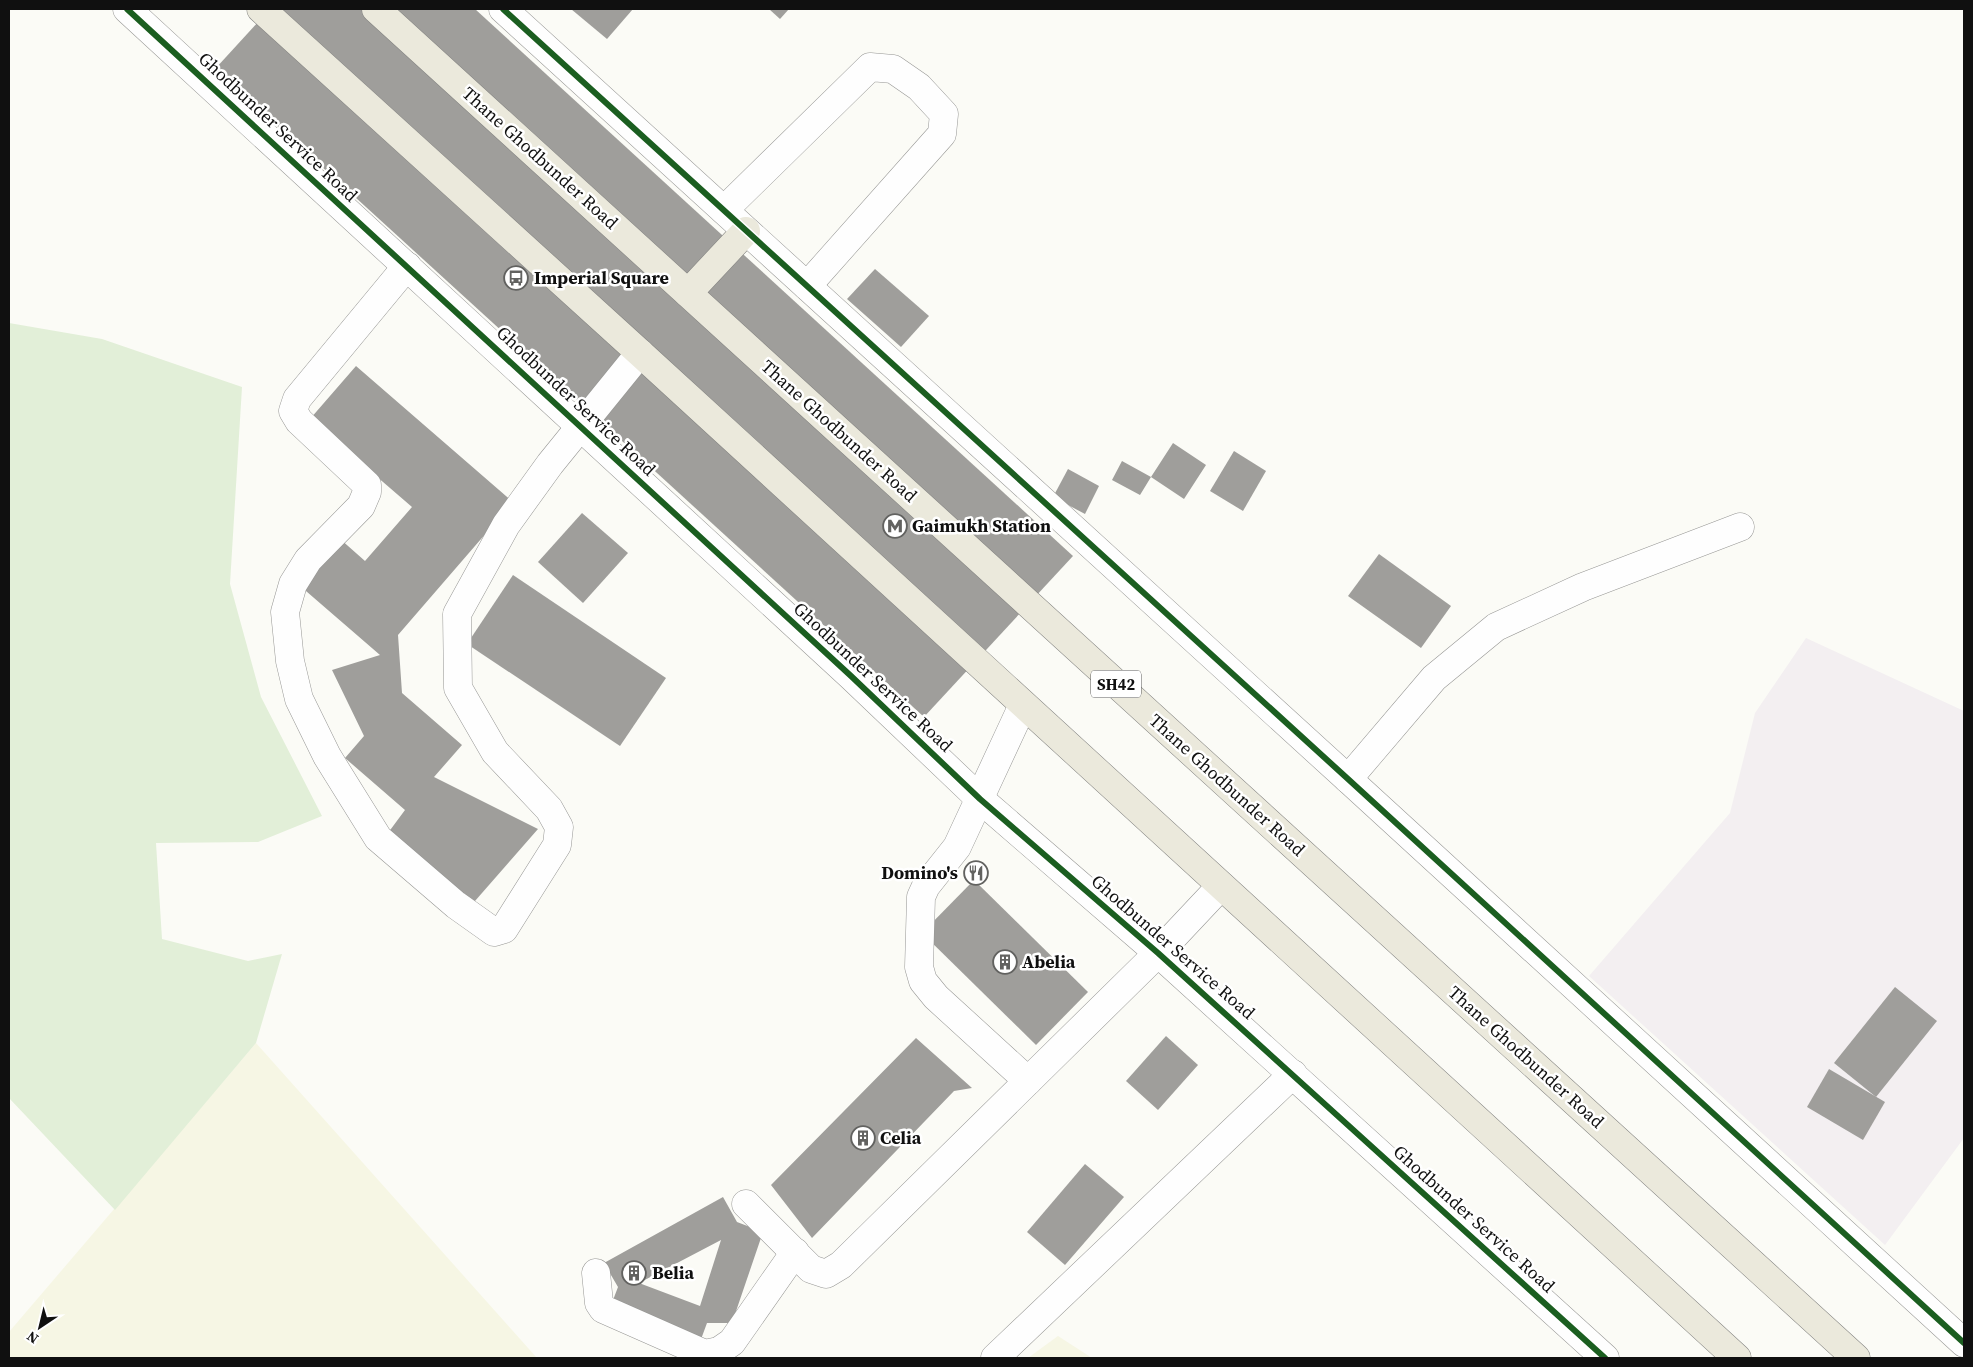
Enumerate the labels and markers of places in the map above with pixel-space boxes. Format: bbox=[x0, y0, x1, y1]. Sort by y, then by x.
bus stop icon: Imperial Square bbox=[503, 265, 529, 291]
place label: Imperial Square bbox=[534, 265, 669, 290]
metro station icon: Gaimukh Station bbox=[882, 513, 908, 539]
place label: Gaimukh Station bbox=[912, 513, 1051, 538]
place label: Domino's bbox=[881, 860, 958, 885]
restaurant icon: Domino's bbox=[963, 860, 989, 886]
building icon: Abelia bbox=[992, 949, 1018, 975]
place label: Abelia bbox=[1022, 949, 1076, 974]
building icon: Celia bbox=[850, 1125, 876, 1151]
place label: Celia bbox=[880, 1125, 922, 1150]
building icon: Belia bbox=[621, 1260, 647, 1286]
place label: Belia bbox=[652, 1260, 694, 1285]

